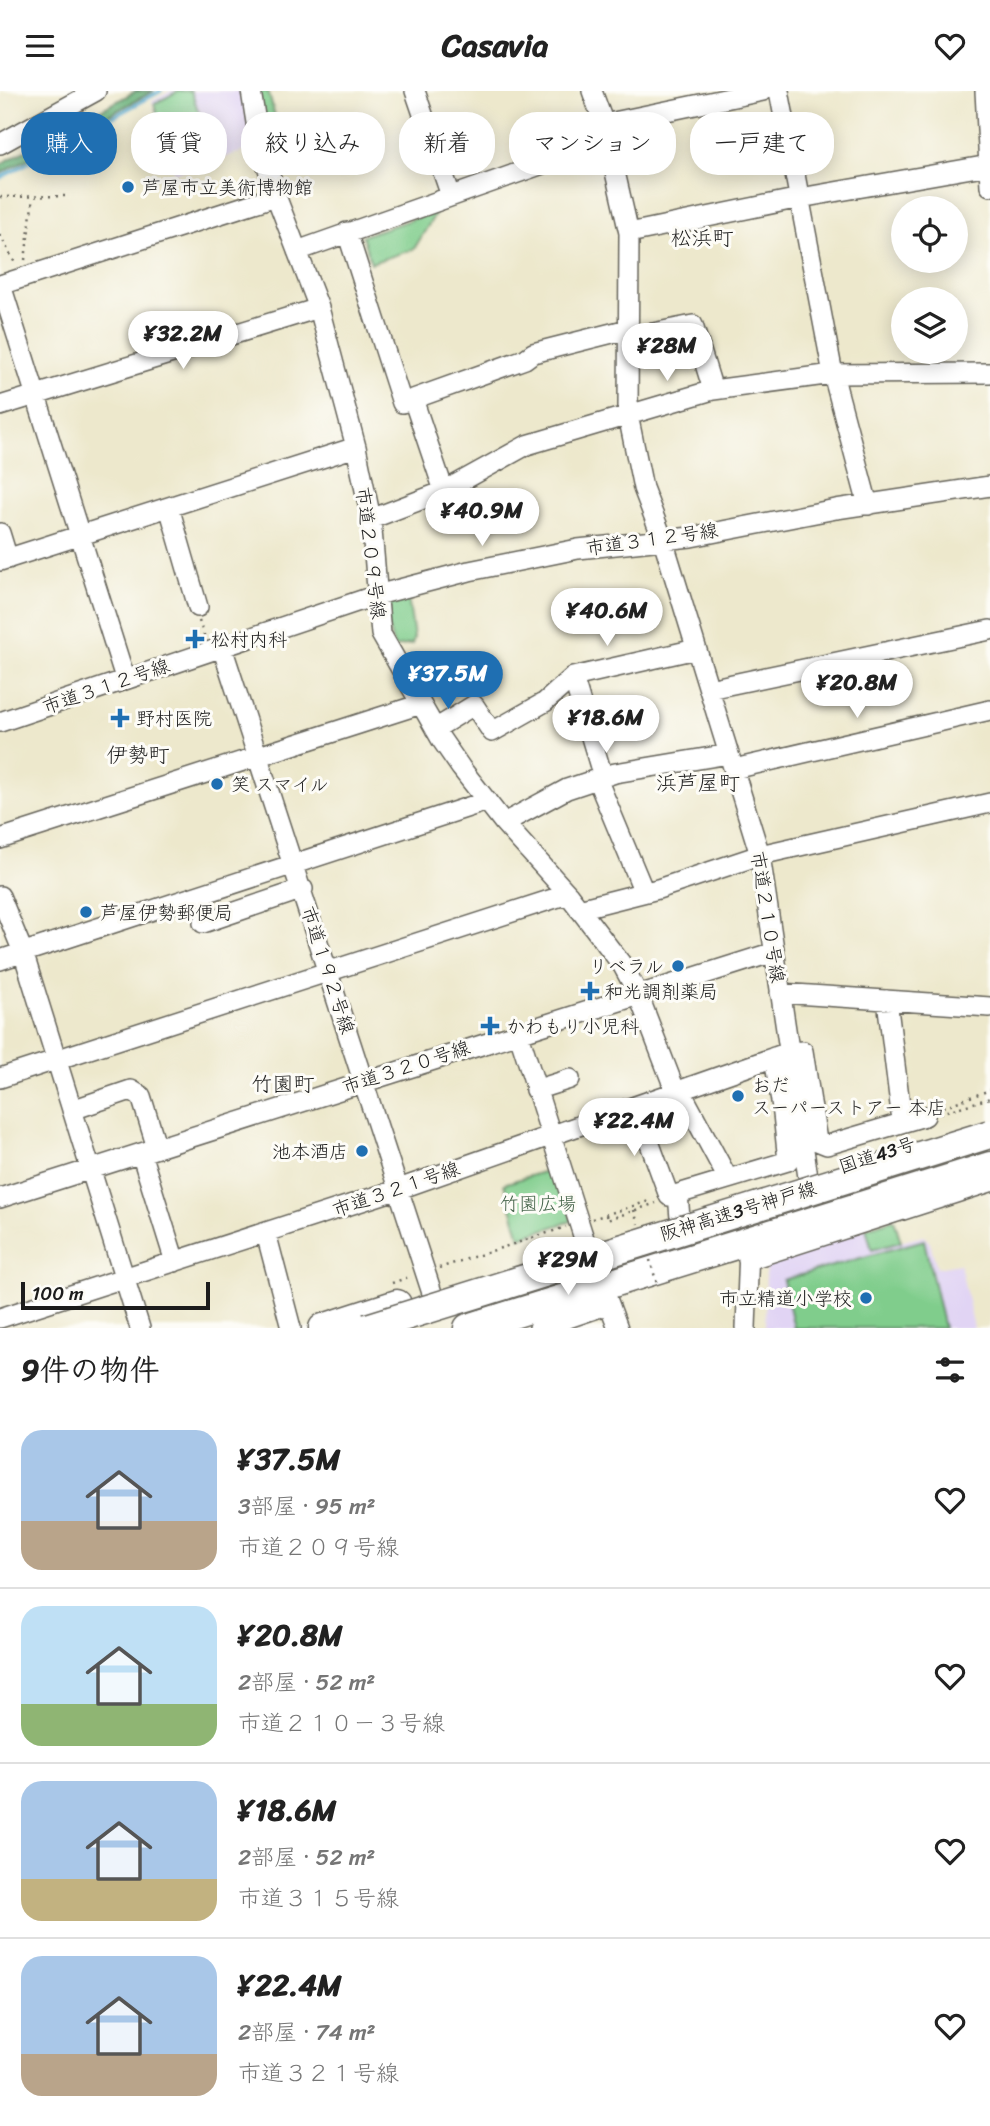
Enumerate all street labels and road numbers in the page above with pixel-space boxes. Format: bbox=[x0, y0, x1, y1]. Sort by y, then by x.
street label: 市道２０９号線 bbox=[347, 485, 395, 621]
street label: 市道３１２号線 bbox=[584, 513, 720, 565]
street label: 市道３１２号線 bbox=[38, 649, 174, 723]
street label: 市道２１０号線 bbox=[741, 849, 795, 985]
street label: 市道１９２号線 bbox=[292, 902, 364, 1038]
street label: 市道３２０号線 bbox=[338, 1031, 474, 1103]
street label: 国道43号 bbox=[834, 1127, 920, 1183]
street label: 市道３２１号線 bbox=[328, 1152, 464, 1226]
street label: 阪神高速3号神戸線 bbox=[656, 1171, 820, 1251]

